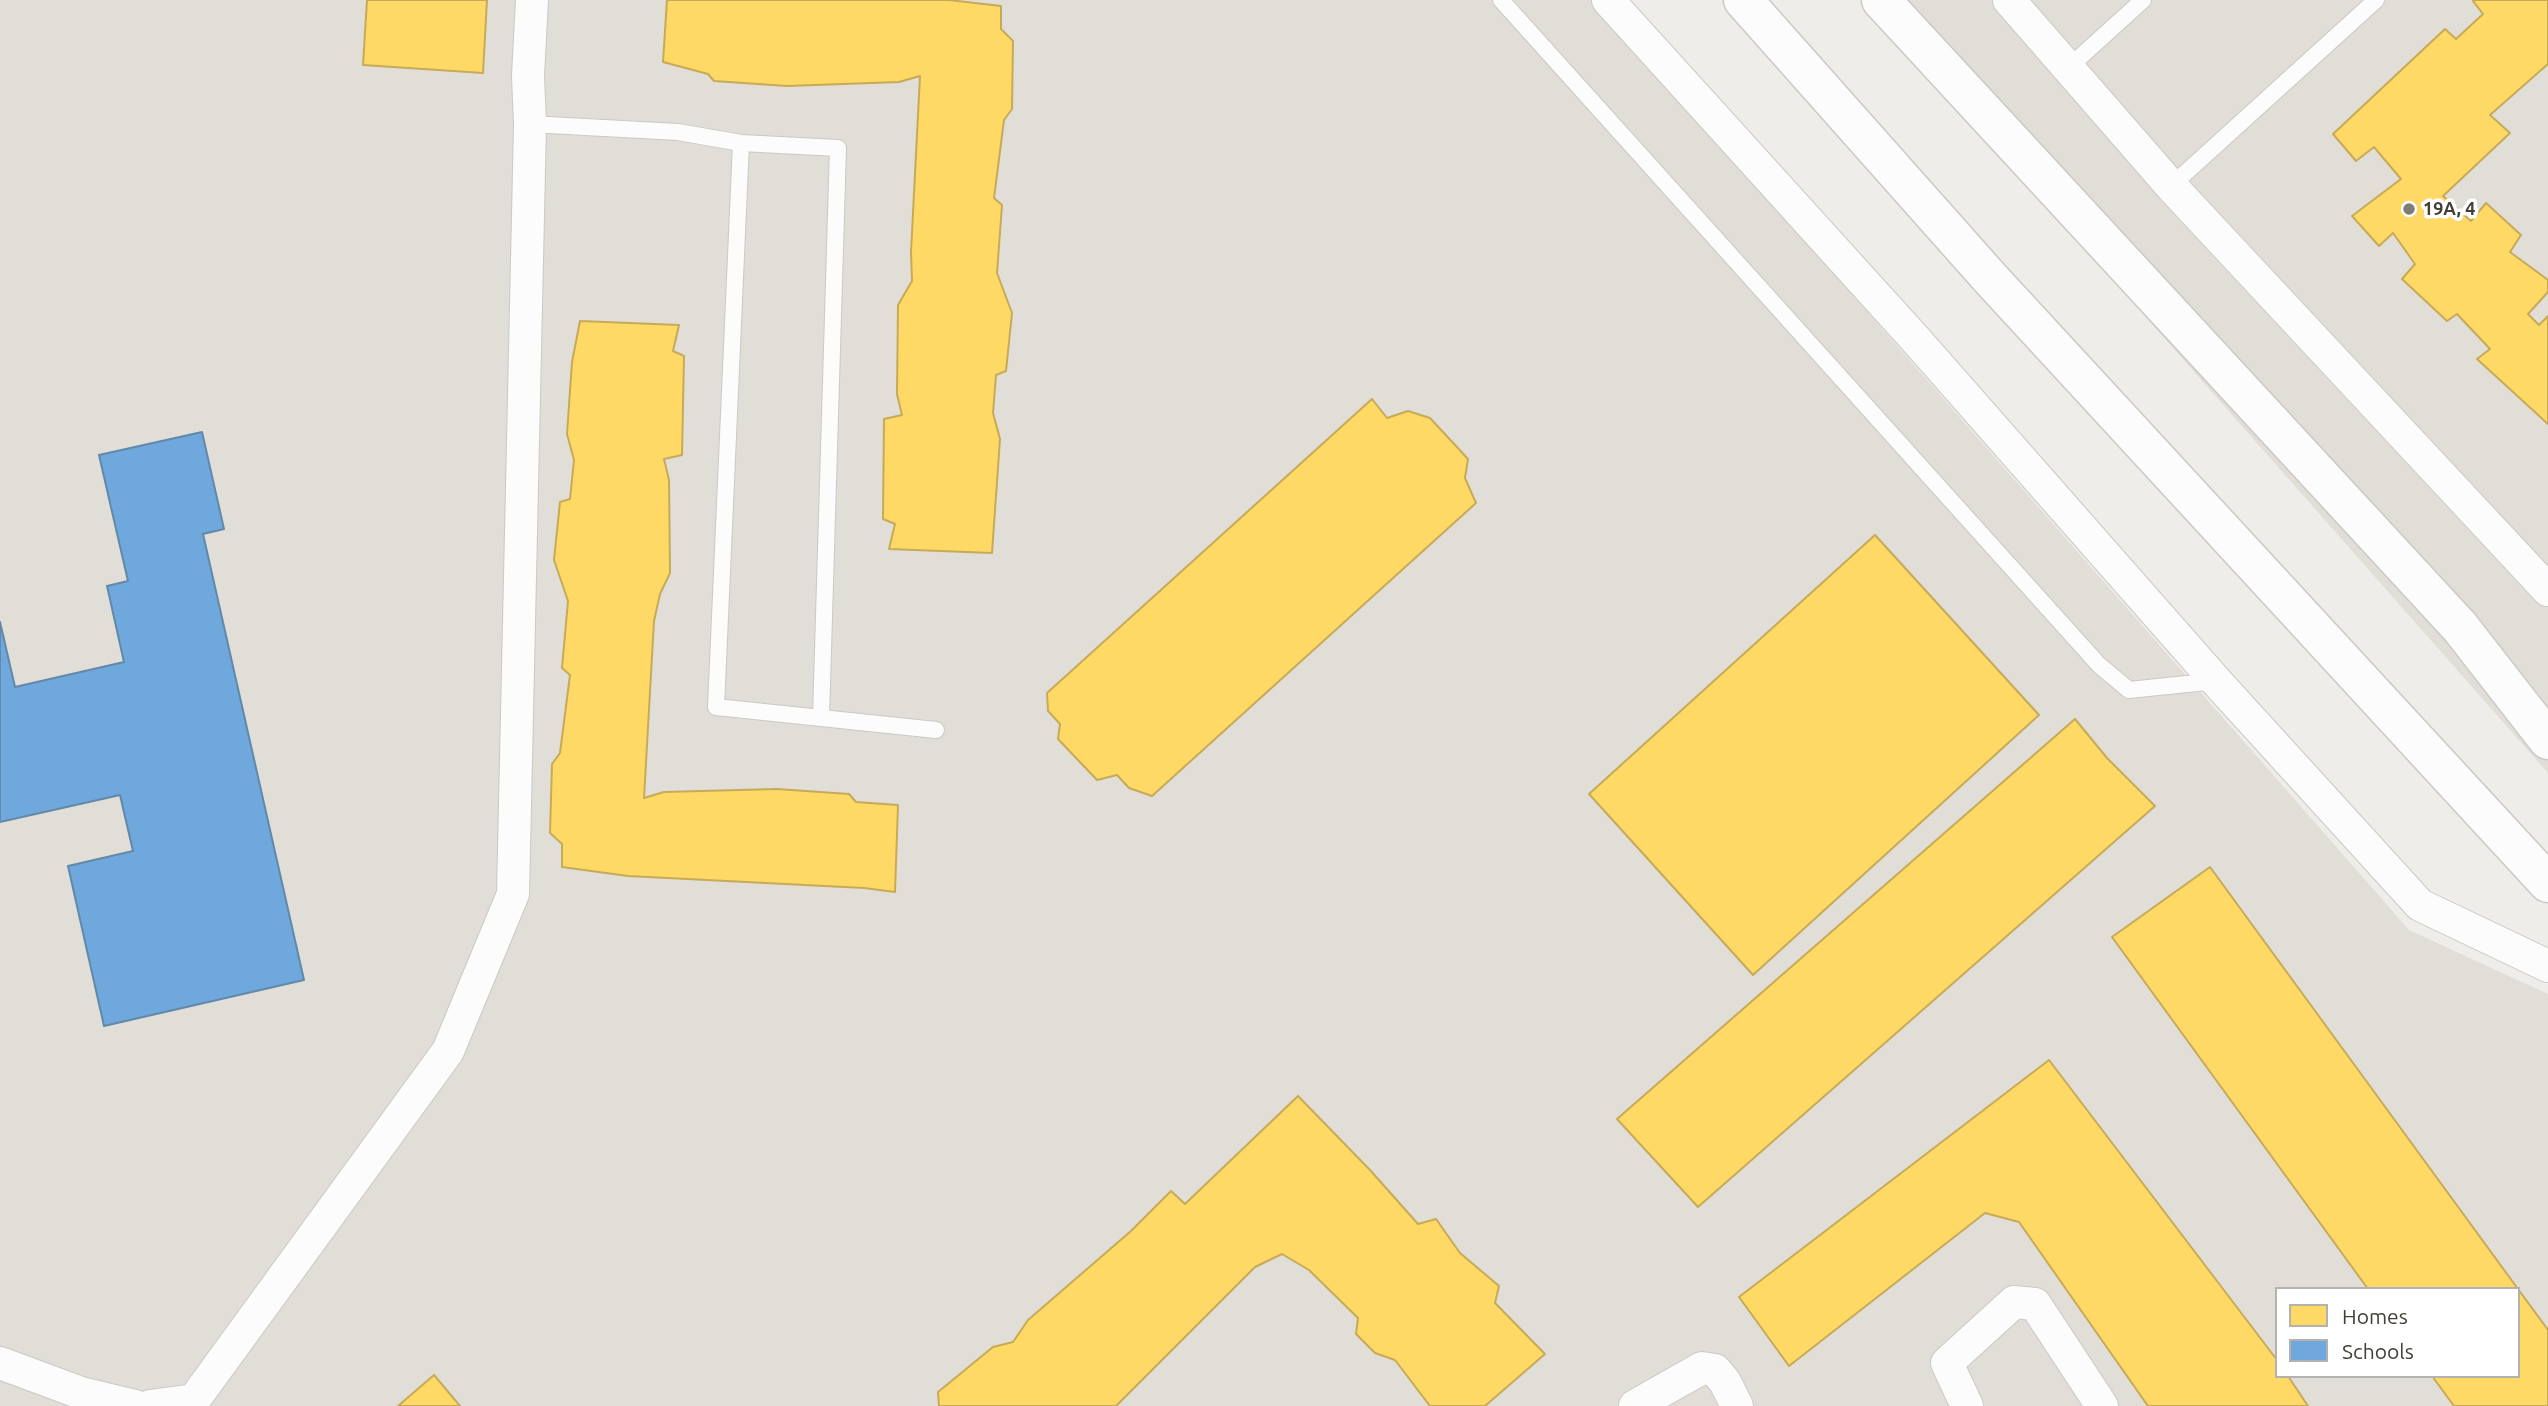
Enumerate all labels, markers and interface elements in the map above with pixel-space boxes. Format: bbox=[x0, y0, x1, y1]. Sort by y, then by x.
place label: 19А, 4 bbox=[2423, 198, 2475, 220]
marker: 19А, 4 bbox=[2401, 201, 2417, 217]
legend bbox=[2275, 1287, 2520, 1378]
text: Homes bbox=[2342, 1304, 2408, 1328]
text: Schools bbox=[2342, 1339, 2414, 1363]

